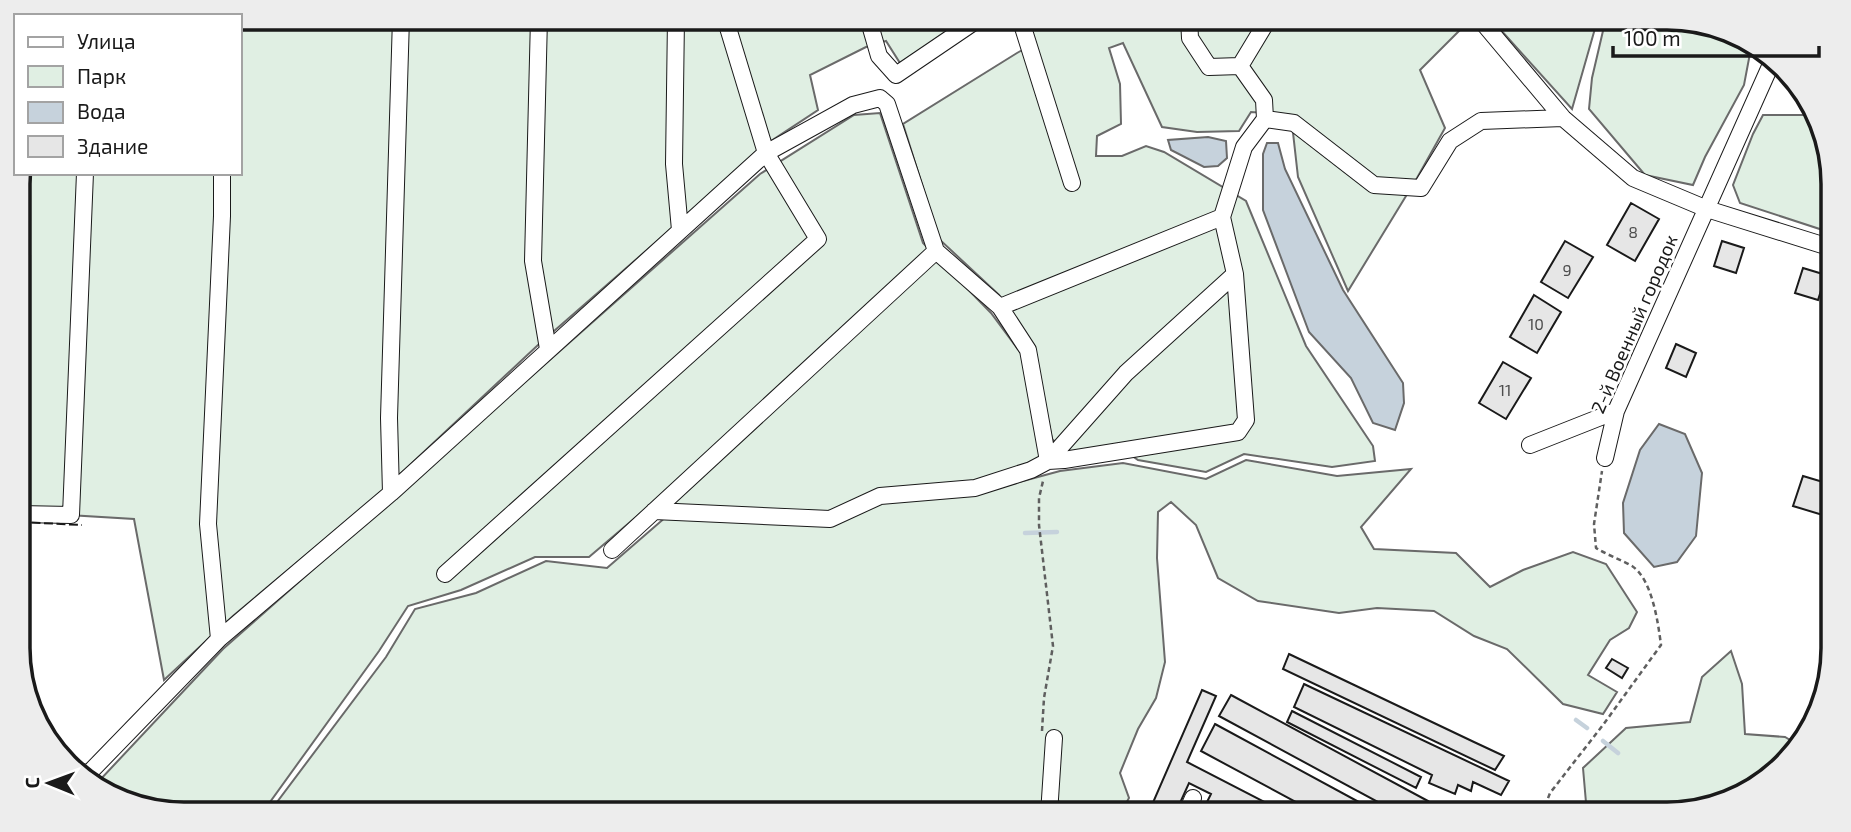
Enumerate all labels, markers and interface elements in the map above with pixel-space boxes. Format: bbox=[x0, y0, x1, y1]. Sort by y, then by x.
legend bbox=[14, 14, 242, 175]
scale bar bbox=[1613, 14, 1820, 58]
text: 100 m bbox=[1624, 25, 1681, 50]
text: Улица bbox=[77, 28, 136, 53]
text: Парк bbox=[77, 63, 126, 88]
text: Вода bbox=[77, 98, 126, 123]
text: Здание bbox=[77, 133, 148, 158]
house number: 8 bbox=[1628, 222, 1638, 241]
street label: 2-й Военный городок bbox=[1585, 231, 1682, 417]
house number: 9 bbox=[1562, 260, 1572, 279]
house number: 10 bbox=[1528, 314, 1544, 333]
house number: 11 bbox=[1499, 380, 1511, 399]
north arrow bbox=[14, 748, 84, 818]
text: С bbox=[20, 777, 43, 788]

